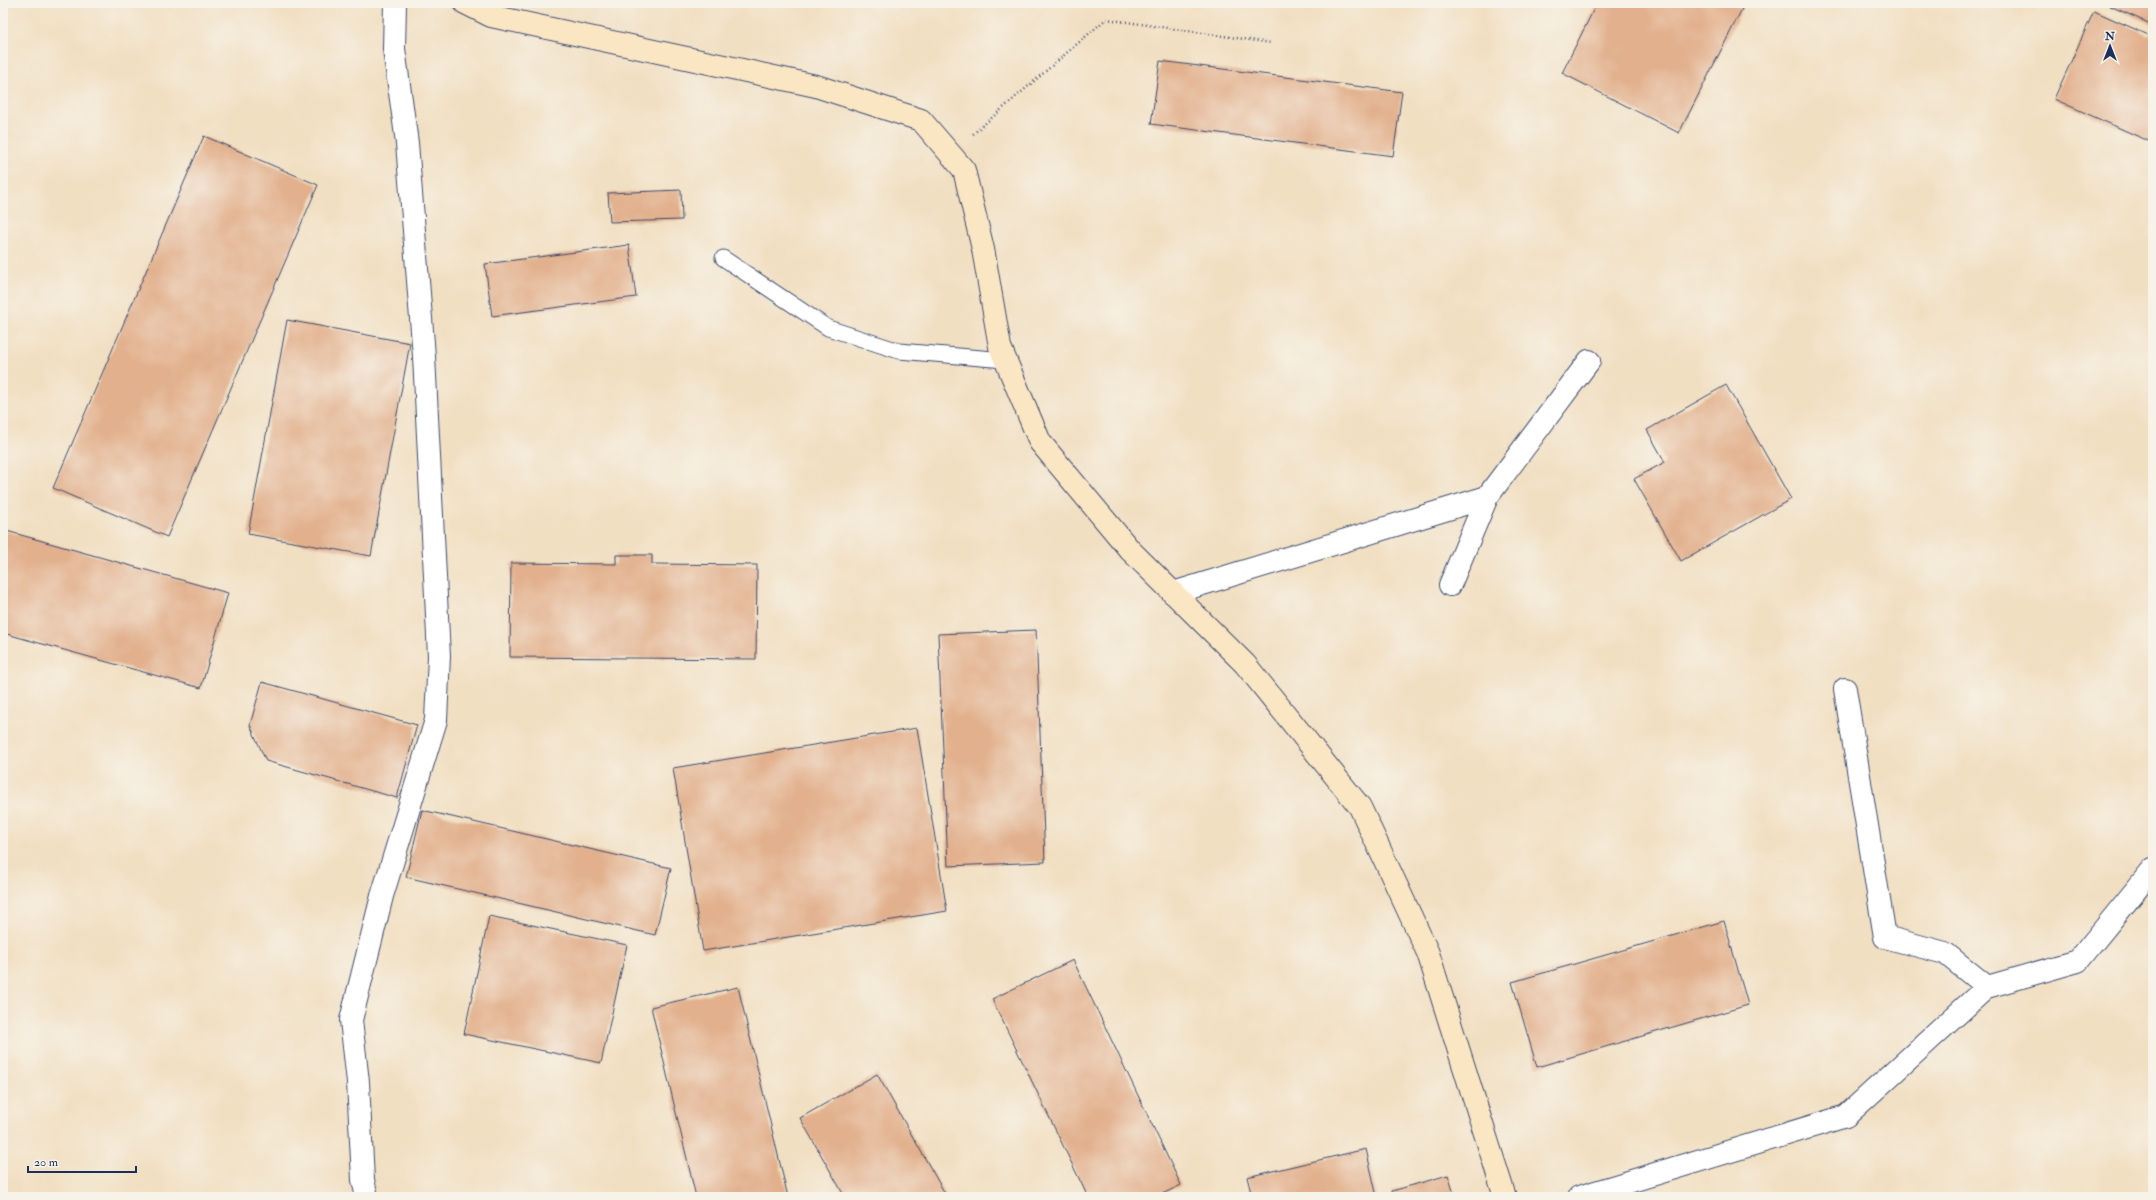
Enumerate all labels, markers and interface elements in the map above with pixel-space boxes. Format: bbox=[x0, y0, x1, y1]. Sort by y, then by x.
north arrow bbox=[2090, 26, 2130, 66]
text: N bbox=[2104, 30, 2116, 43]
scale bar bbox=[28, 1148, 136, 1174]
text: 20 m bbox=[34, 1155, 59, 1170]

